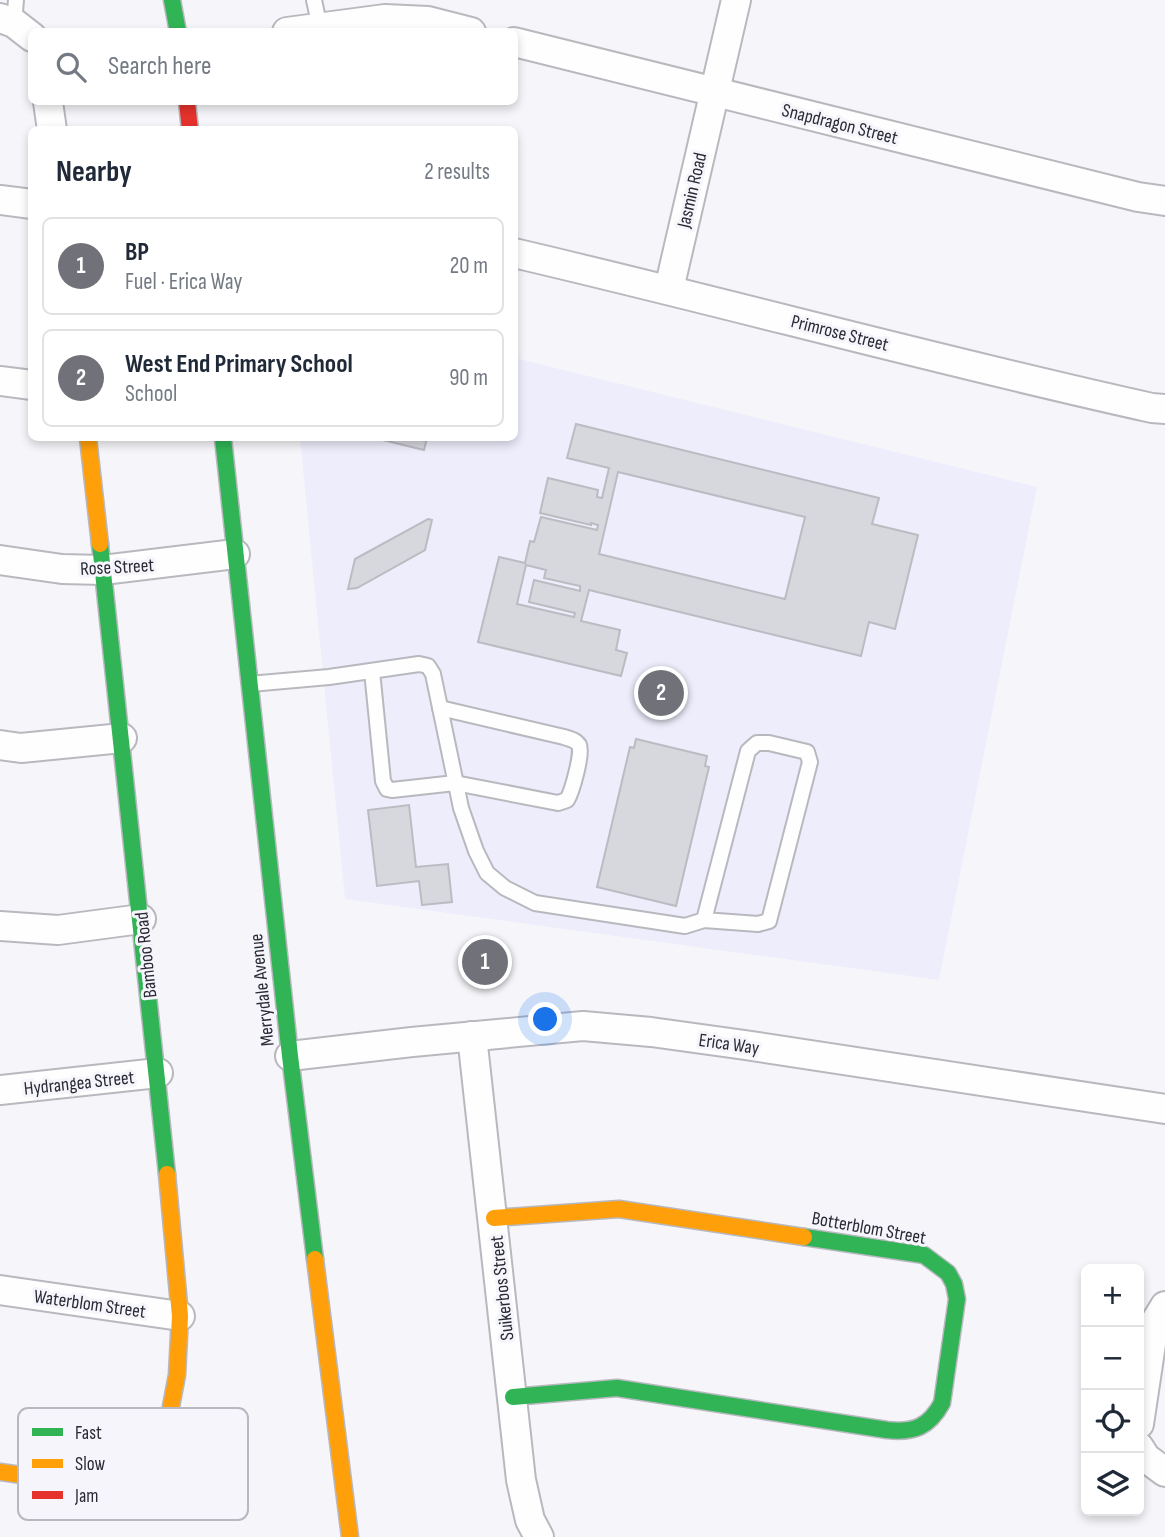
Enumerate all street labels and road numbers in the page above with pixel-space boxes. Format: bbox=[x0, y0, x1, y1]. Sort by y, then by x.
street label: Snapdragon Street bbox=[779, 99, 900, 150]
street label: Jasmin Road bbox=[672, 150, 712, 231]
street label: Primrose Street bbox=[788, 310, 891, 357]
street label: Rose Street bbox=[80, 554, 155, 581]
street label: Bamboo Road bbox=[131, 911, 162, 999]
street label: Merrydale Avenue bbox=[245, 932, 280, 1047]
street label: Erica Way bbox=[697, 1029, 761, 1060]
street label: Hydrangea Street bbox=[23, 1066, 136, 1101]
street label: Botterblom Street bbox=[810, 1207, 928, 1250]
street label: Suikerbos Street bbox=[486, 1234, 519, 1341]
street label: Waterblom Street bbox=[32, 1285, 147, 1324]

